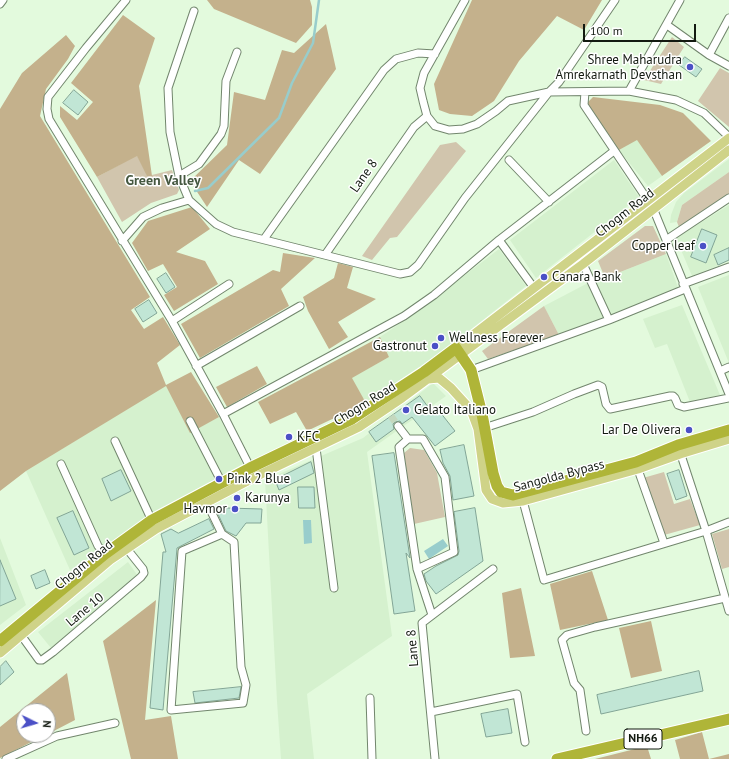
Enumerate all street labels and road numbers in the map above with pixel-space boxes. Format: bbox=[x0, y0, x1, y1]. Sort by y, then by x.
street label: Lane 8 bbox=[347, 156, 381, 196]
street label: Chogm Road bbox=[593, 185, 657, 241]
street label: Chogm Road bbox=[331, 379, 399, 429]
street label: Sangolda Bypass bbox=[512, 456, 606, 496]
street label: Chogm Road bbox=[52, 537, 116, 593]
street label: Lane 10 bbox=[63, 590, 107, 630]
street label: Lane 8 bbox=[404, 629, 422, 667]
road number: NH66 bbox=[624, 729, 662, 749]

